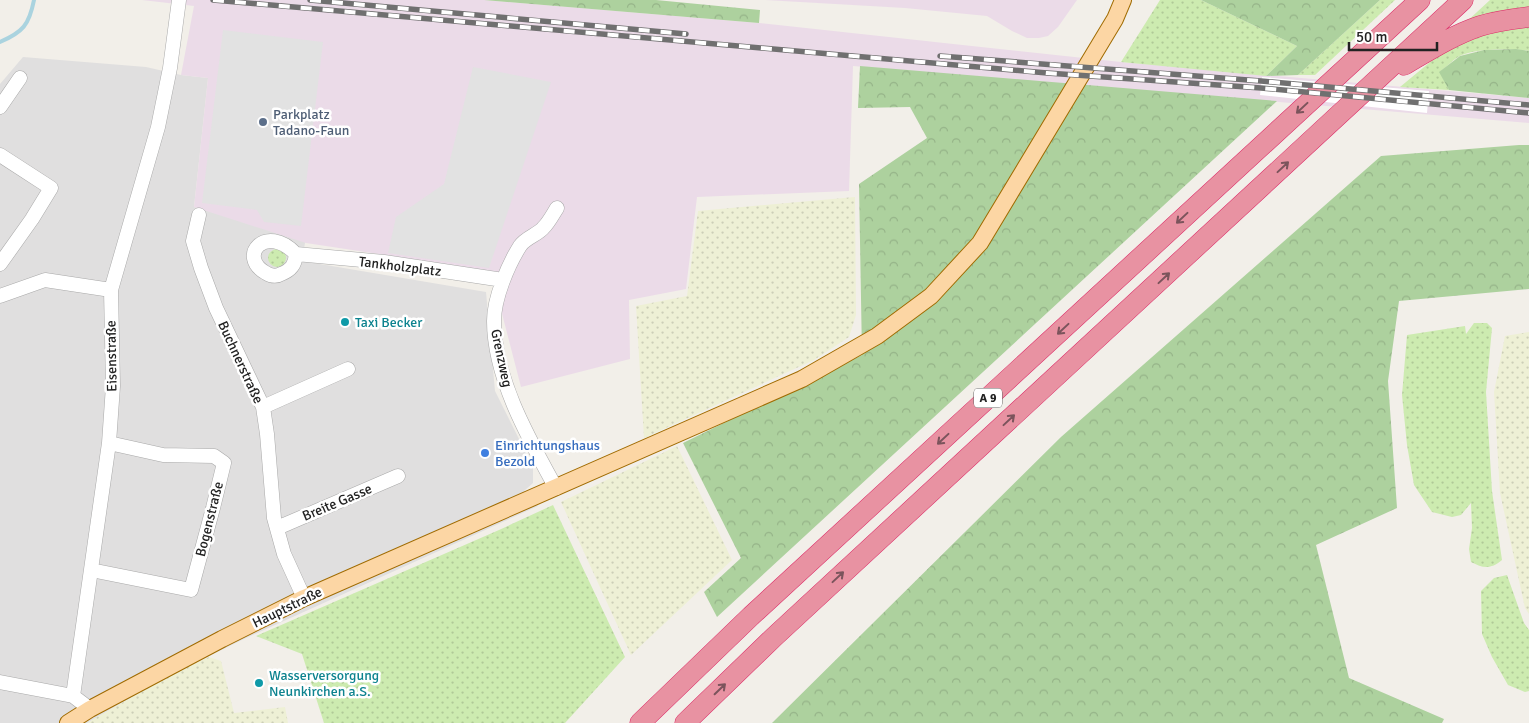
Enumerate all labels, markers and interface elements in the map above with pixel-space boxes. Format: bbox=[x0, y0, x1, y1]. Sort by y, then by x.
scale bar bbox=[1349, 20, 1436, 52]
text: 50 m bbox=[1356, 28, 1387, 46]
one-way arrow bbox=[1295, 102, 1308, 114]
place label: Parkplatz Tadano-Faun bbox=[273, 106, 349, 139]
marker: Parkplatz Tadano-Faun bbox=[257, 116, 269, 128]
one-way arrow bbox=[1276, 161, 1289, 173]
one-way arrow bbox=[1176, 212, 1189, 224]
street label: Tankholzplatz bbox=[358, 253, 442, 280]
one-way arrow bbox=[1157, 272, 1170, 283]
place label: Taxi Becker bbox=[355, 314, 423, 331]
marker: Taxi Becker bbox=[339, 316, 351, 328]
street label: Buchnerstraße bbox=[214, 318, 267, 406]
street label: Eisenstraße bbox=[102, 320, 121, 392]
one-way arrow bbox=[1056, 323, 1069, 334]
street label: Grenzweg bbox=[487, 327, 516, 389]
road number: A 9 bbox=[974, 388, 1002, 408]
one-way arrow bbox=[1003, 414, 1016, 426]
one-way arrow bbox=[937, 433, 950, 445]
place label: Einrichtungshaus Bezold bbox=[495, 437, 600, 470]
marker: Einrichtungshaus Bezold bbox=[479, 447, 491, 459]
street label: Bogenstraße bbox=[192, 480, 227, 558]
street label: Breite Gasse bbox=[300, 480, 375, 525]
one-way arrow bbox=[832, 571, 845, 583]
street label: Hauptstraße bbox=[250, 583, 325, 632]
place label: Wasserversorgung Neunkirchen a.S. bbox=[269, 667, 379, 700]
marker: Wasserversorgung Neunkirchen a.S. bbox=[253, 677, 265, 689]
one-way arrow bbox=[714, 683, 727, 695]

